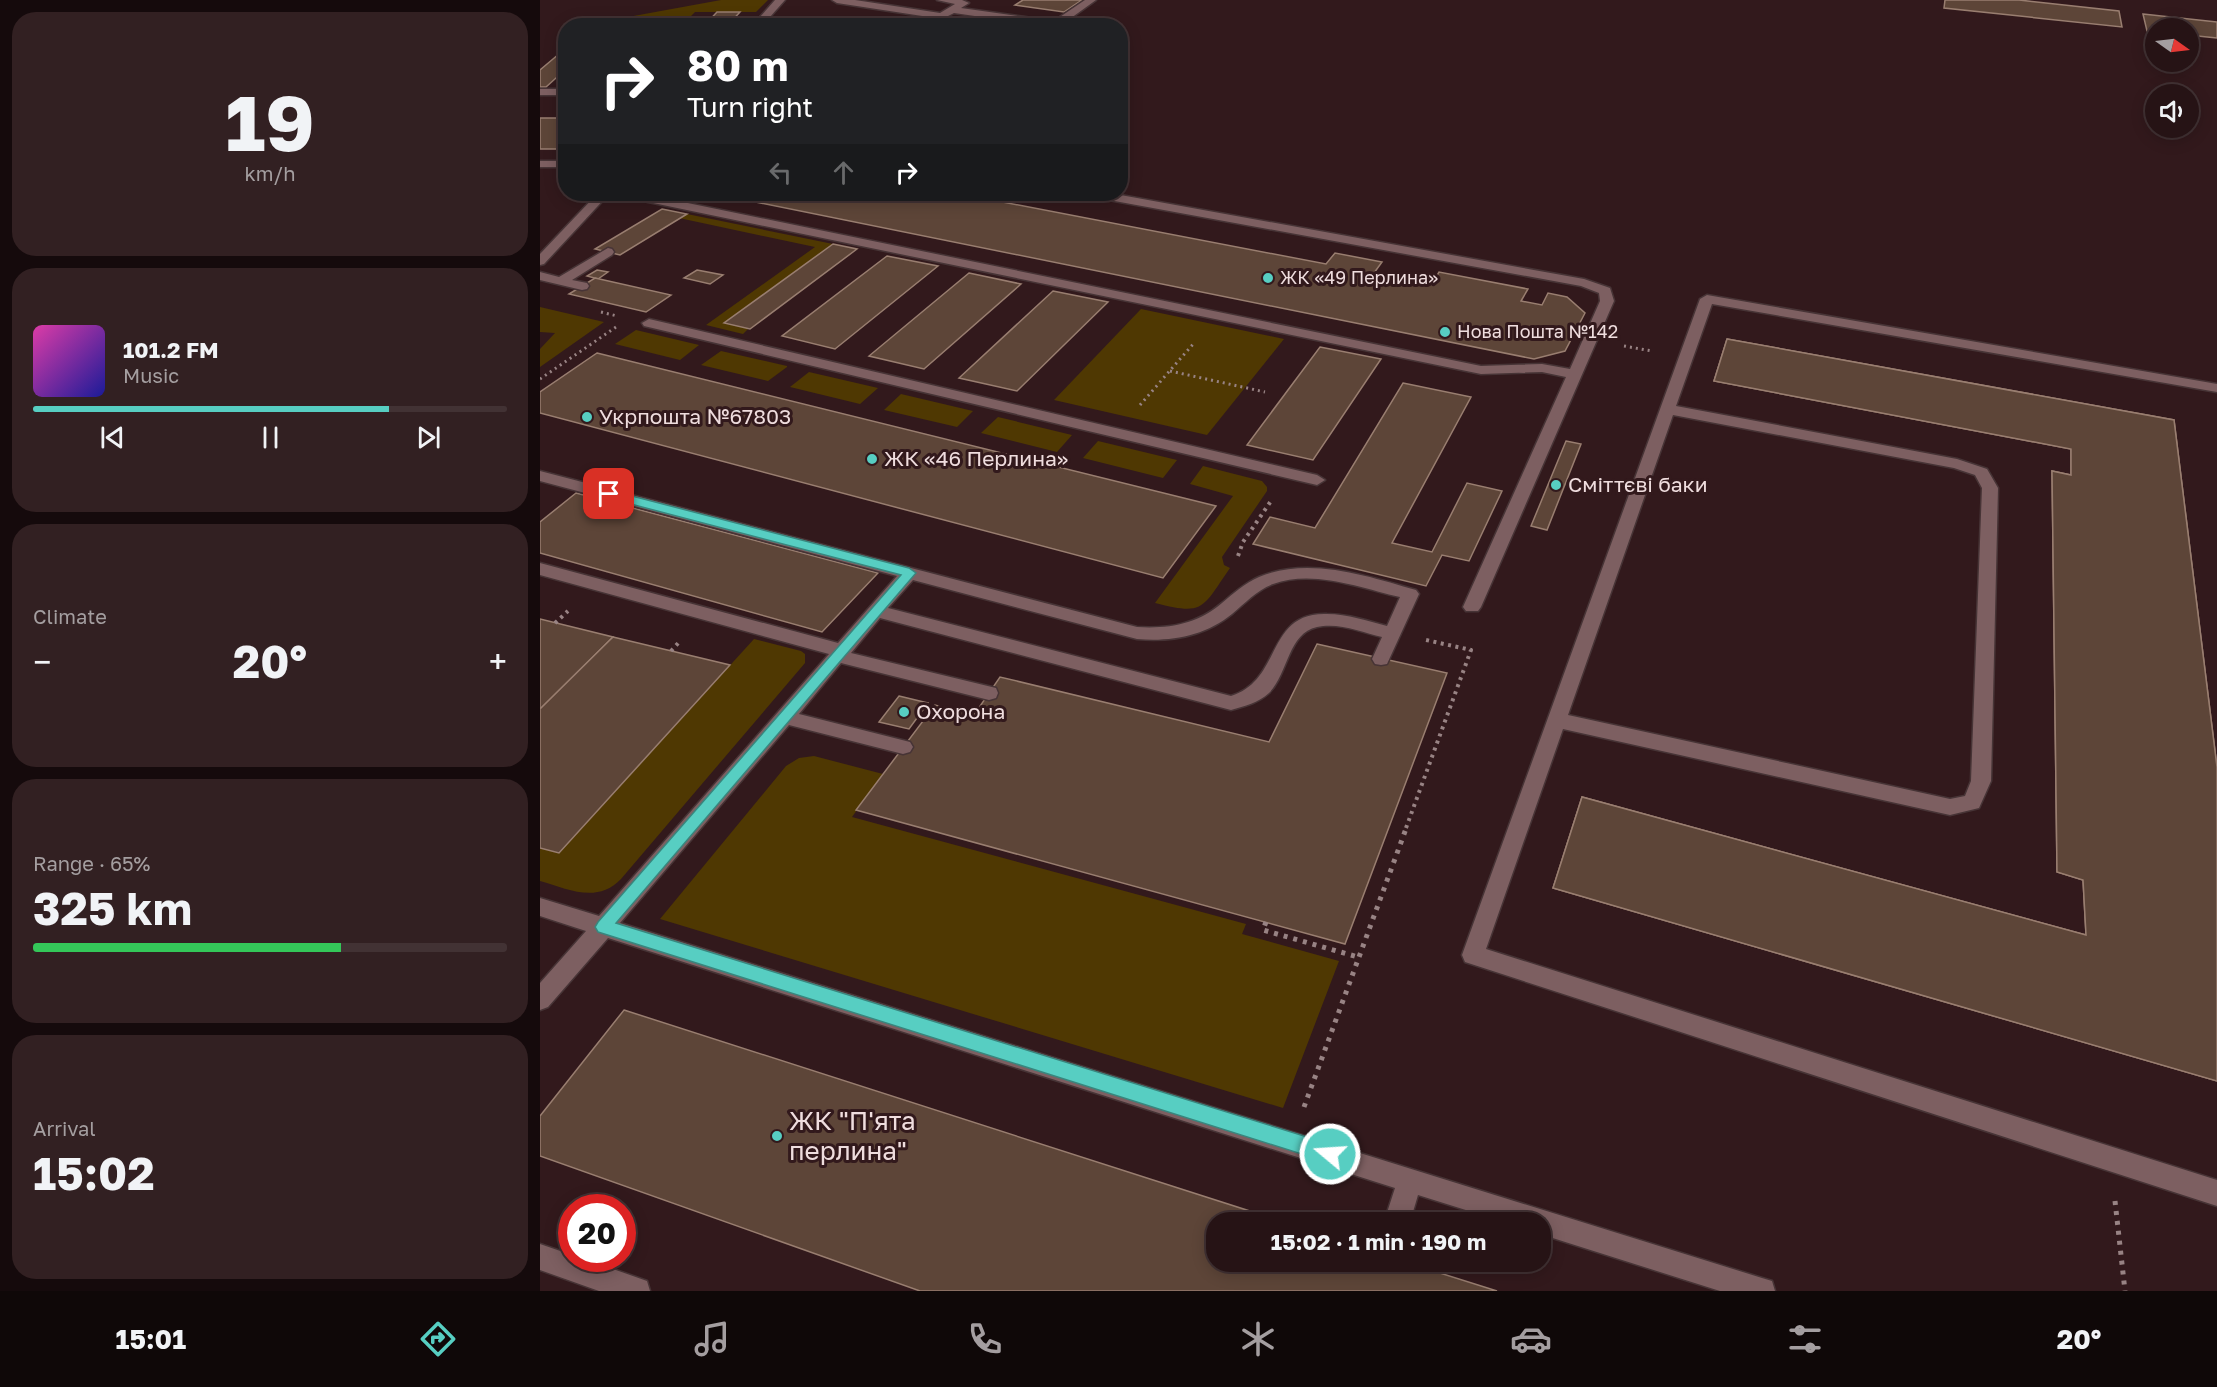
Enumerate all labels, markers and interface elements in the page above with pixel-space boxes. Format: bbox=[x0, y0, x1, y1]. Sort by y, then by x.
north arrow bbox=[2145, 18, 2199, 72]
map controls bbox=[2145, 18, 2199, 138]
text: 80 m bbox=[687, 40, 788, 90]
icon: right bbox=[588, 42, 666, 120]
text: 19 bbox=[225, 75, 315, 168]
button: sound bbox=[2145, 84, 2199, 138]
text: Turn right bbox=[687, 91, 813, 123]
icon: left bbox=[764, 156, 797, 189]
icon: ahead bbox=[827, 156, 860, 189]
icon: right bbox=[890, 156, 923, 189]
text: km/h bbox=[245, 161, 295, 185]
place label: ЖК «49 Перлина» bbox=[1280, 266, 1438, 288]
marker: ЖК «49 Перлина» bbox=[1261, 271, 1275, 285]
place label: Нова Пошта №142 bbox=[1457, 320, 1618, 342]
marker: Нова Пошта №142 bbox=[1438, 325, 1452, 339]
text: 101.2 FM bbox=[123, 336, 219, 363]
text: Music bbox=[123, 363, 179, 387]
place label: Укрпошта №67803 bbox=[599, 403, 791, 429]
marker: Укрпошта №67803 bbox=[580, 410, 594, 424]
icon: previous bbox=[96, 421, 129, 454]
icon: pause bbox=[254, 421, 287, 454]
icon: next bbox=[412, 421, 445, 454]
place label: ЖК «46 Перлина» bbox=[884, 445, 1068, 471]
marker: ЖК «46 Перлина» bbox=[865, 452, 879, 466]
pin bbox=[583, 468, 634, 519]
place label: Сміттєві баки bbox=[1568, 471, 1707, 497]
icon: arrive bbox=[592, 477, 625, 510]
marker: Сміттєві баки bbox=[1549, 478, 1563, 492]
text: Climate bbox=[33, 604, 107, 628]
text: 20° bbox=[233, 634, 307, 688]
text: − bbox=[33, 642, 51, 681]
text: + bbox=[489, 642, 507, 681]
place label: Охорона bbox=[916, 698, 1005, 724]
marker: Охорона bbox=[897, 705, 911, 719]
text: Range · 65% bbox=[33, 851, 150, 875]
text: 325 km bbox=[33, 881, 192, 935]
place label: ЖК "П'ята перлина" bbox=[789, 1105, 916, 1166]
text: Arrival bbox=[33, 1116, 96, 1140]
position arrow bbox=[1298, 1122, 1362, 1186]
marker: ЖК "П'ята перлина" bbox=[770, 1129, 784, 1143]
text: 15:02 bbox=[33, 1146, 155, 1200]
speed limit sign: 20 bbox=[558, 1194, 636, 1272]
text: 15:02 · 1 min · 190 m bbox=[1271, 1228, 1486, 1255]
icon: directions bbox=[417, 1318, 459, 1360]
icon: music bbox=[691, 1318, 733, 1360]
icon: phone bbox=[964, 1318, 1006, 1360]
icon: climate bbox=[1237, 1318, 1279, 1360]
icon: car bbox=[1510, 1318, 1552, 1360]
icon: filters bbox=[1784, 1318, 1826, 1360]
text: 15:01 bbox=[116, 1323, 186, 1355]
text: 20° bbox=[2057, 1323, 2101, 1355]

